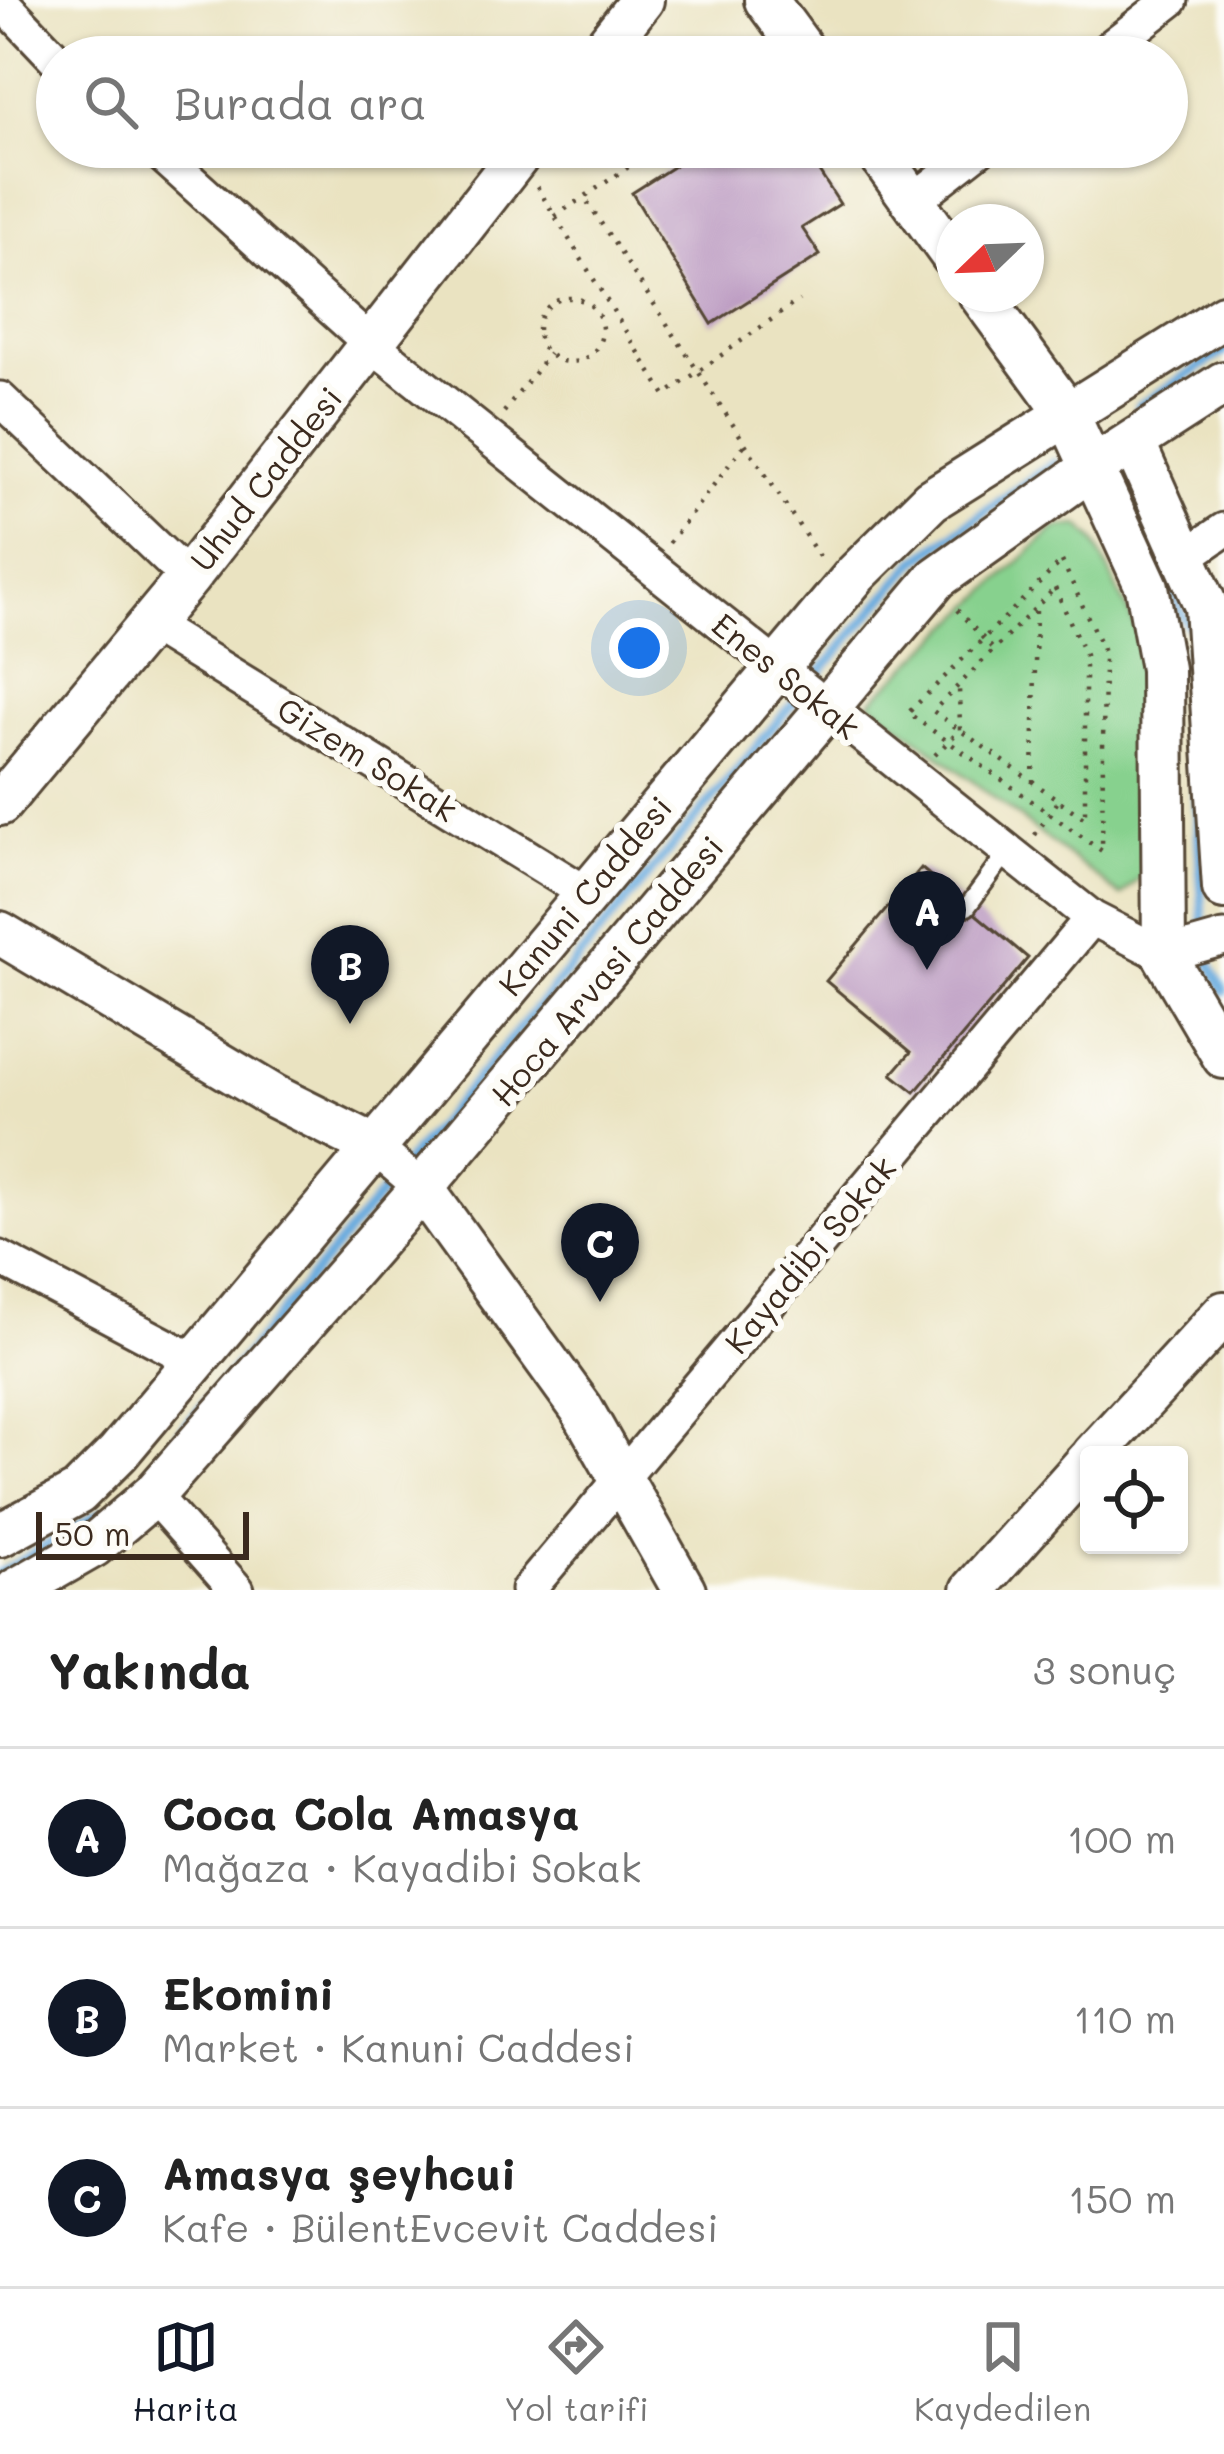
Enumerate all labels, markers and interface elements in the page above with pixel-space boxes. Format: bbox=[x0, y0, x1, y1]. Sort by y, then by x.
search box bbox=[36, 36, 1188, 168]
icon: search bbox=[78, 69, 144, 135]
text: Burada ara bbox=[174, 73, 427, 131]
north arrow bbox=[936, 204, 1044, 312]
street label: Uhud Caddesi bbox=[180, 377, 350, 579]
street label: Enes Sokak bbox=[704, 602, 870, 748]
your location bbox=[609, 618, 669, 678]
street label: Gizem Sokak bbox=[270, 686, 466, 830]
street label: Kanuni Caddesi bbox=[488, 786, 680, 1004]
street label: Hoca Arvasi Caddesi bbox=[480, 826, 732, 1114]
pin: A bbox=[888, 871, 966, 970]
pin: B bbox=[311, 925, 389, 1024]
street label: Kayadibi Sokak bbox=[714, 1146, 905, 1362]
pin: C bbox=[561, 1203, 639, 1302]
map controls bbox=[1080, 1446, 1188, 1554]
button: locate bbox=[1080, 1446, 1188, 1554]
scale bar bbox=[36, 1506, 249, 1559]
text: 50 m bbox=[54, 1511, 130, 1554]
text: Yakında bbox=[48, 1635, 251, 1702]
text: 3 sonuç bbox=[1033, 1643, 1176, 1694]
text: Coca Cola Amasya bbox=[162, 1783, 580, 1841]
text: A bbox=[73, 1812, 101, 1863]
text: 100 m bbox=[1067, 1812, 1176, 1863]
text: Mağaza · Kayadibi Sokak bbox=[162, 1841, 642, 1892]
text: Ekomini bbox=[162, 1963, 334, 2021]
text: B bbox=[74, 1992, 100, 2043]
text: 110 m bbox=[1074, 1992, 1176, 2043]
text: Market · Kanuni Caddesi bbox=[162, 2021, 635, 2072]
text: Amasya şeyhcui bbox=[162, 2143, 516, 2201]
text: C bbox=[73, 2172, 101, 2223]
text: 150 m bbox=[1068, 2172, 1176, 2223]
text: Kafe · BülentEvcevit Caddesi bbox=[162, 2201, 718, 2252]
tab: Harita bbox=[133, 2314, 239, 2429]
tab: Yol tarifi bbox=[504, 2314, 649, 2429]
tab: Kaydedilen bbox=[914, 2314, 1091, 2429]

